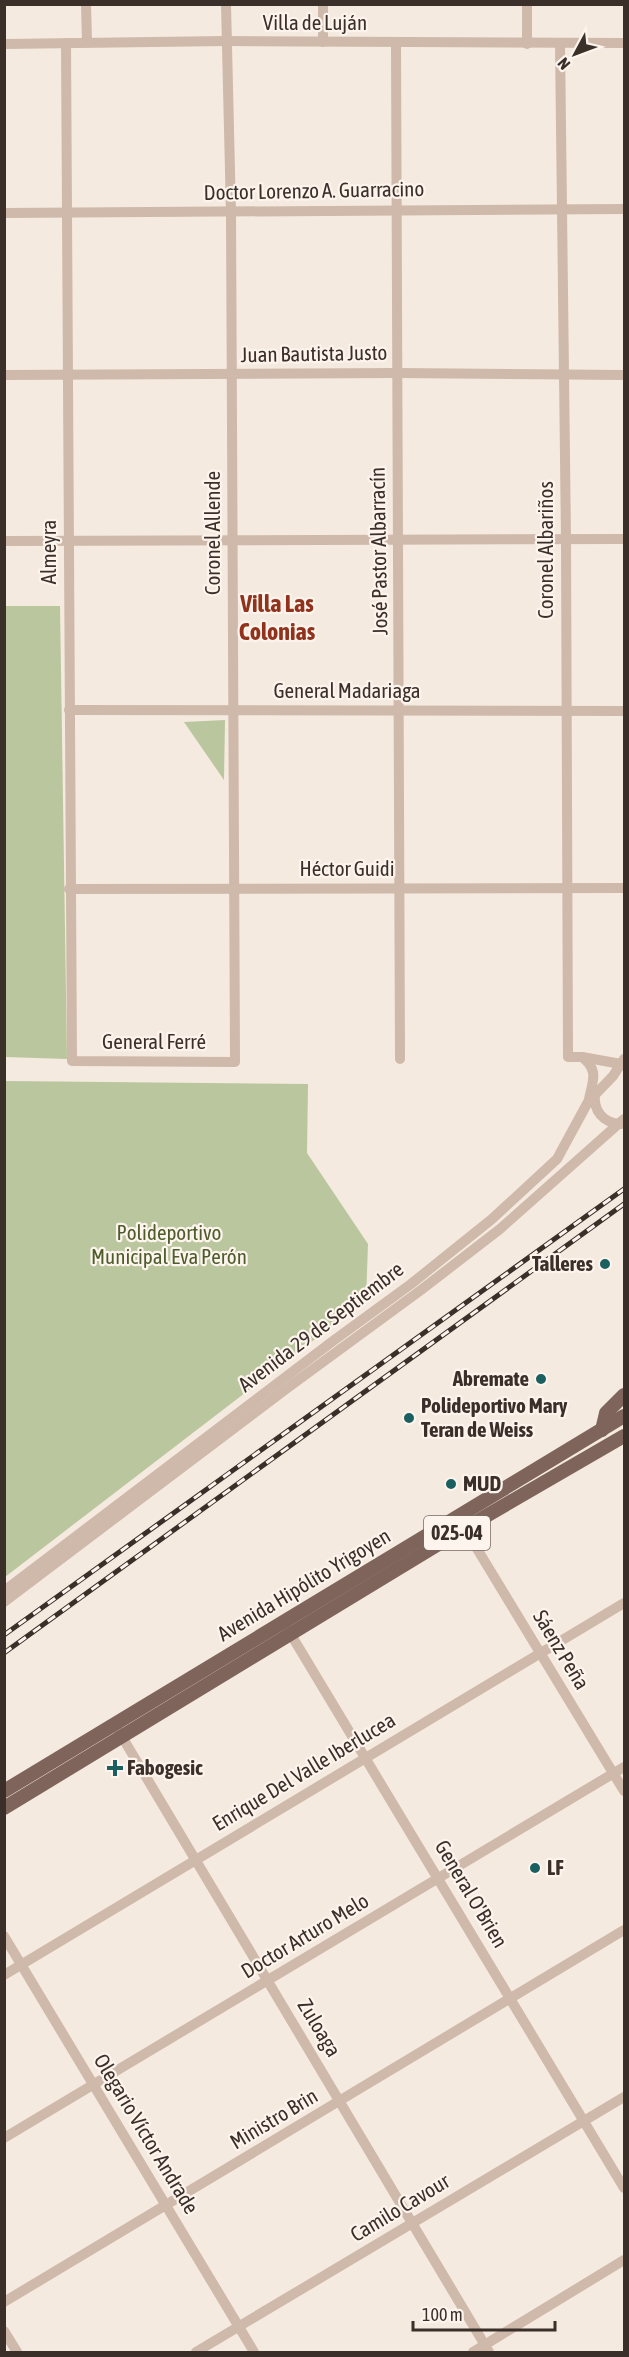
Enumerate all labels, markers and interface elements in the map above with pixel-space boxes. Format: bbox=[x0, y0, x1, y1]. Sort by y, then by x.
street label: Villa de Luján bbox=[263, 10, 367, 34]
north arrow bbox=[545, 24, 605, 84]
text: N bbox=[554, 54, 574, 73]
street label: Doctor Lorenzo A. Guarracino bbox=[204, 176, 424, 204]
street label: Juan Bautista Justo bbox=[241, 340, 387, 366]
street label: José Pastor Albarracín bbox=[365, 467, 391, 635]
street label: Coronel Allende bbox=[200, 471, 224, 595]
street label: Coronel Albariños bbox=[533, 481, 557, 619]
street label: Almeyra bbox=[36, 520, 60, 584]
district label: Villa Las Colonias bbox=[239, 590, 316, 645]
street label: General Madariaga bbox=[273, 678, 421, 702]
street label: Héctor Guidi bbox=[299, 856, 395, 880]
street label: General Ferré bbox=[102, 1029, 206, 1053]
park label: Polideportivo Municipal Eva Perón bbox=[91, 1220, 247, 1268]
place label: Talleres bbox=[532, 1251, 594, 1275]
street label: Avenida 29 de Septiembre bbox=[233, 1256, 408, 1396]
marker: Talleres bbox=[598, 1257, 612, 1271]
place label: Abremate bbox=[452, 1366, 529, 1390]
marker: Abremate bbox=[534, 1372, 548, 1386]
place label: Polideportivo Mary Teran de Weiss bbox=[421, 1393, 568, 1441]
marker: Polideportivo Mary Teran de Weiss bbox=[402, 1411, 416, 1425]
place label: MUD bbox=[463, 1471, 501, 1495]
marker: MUD bbox=[444, 1477, 458, 1491]
road number: 025-04 bbox=[424, 1516, 490, 1550]
street label: Avenida Hipólito Yrigoyen bbox=[213, 1523, 394, 1645]
street label: Sáenz Peña bbox=[529, 1605, 595, 1694]
street label: Enrique Del Valle Iberlucea bbox=[208, 1707, 399, 1835]
place label: Fabogesic bbox=[127, 1755, 203, 1779]
marker: Fabogesic bbox=[108, 1761, 122, 1775]
street label: General O'Brien bbox=[430, 1836, 513, 1951]
place label: LF bbox=[547, 1855, 564, 1879]
marker: LF bbox=[528, 1861, 542, 1875]
street label: Doctor Arturo Melo bbox=[236, 1888, 373, 1983]
street label: Zuloaga bbox=[293, 1994, 346, 2061]
street label: Olegario Víctor Andrade bbox=[90, 2049, 204, 2218]
street label: Ministro Brin bbox=[226, 2083, 321, 2154]
street label: Camilo Cavour bbox=[346, 2168, 454, 2246]
scale bar bbox=[413, 2294, 556, 2332]
text: 100 m bbox=[422, 2304, 463, 2325]

